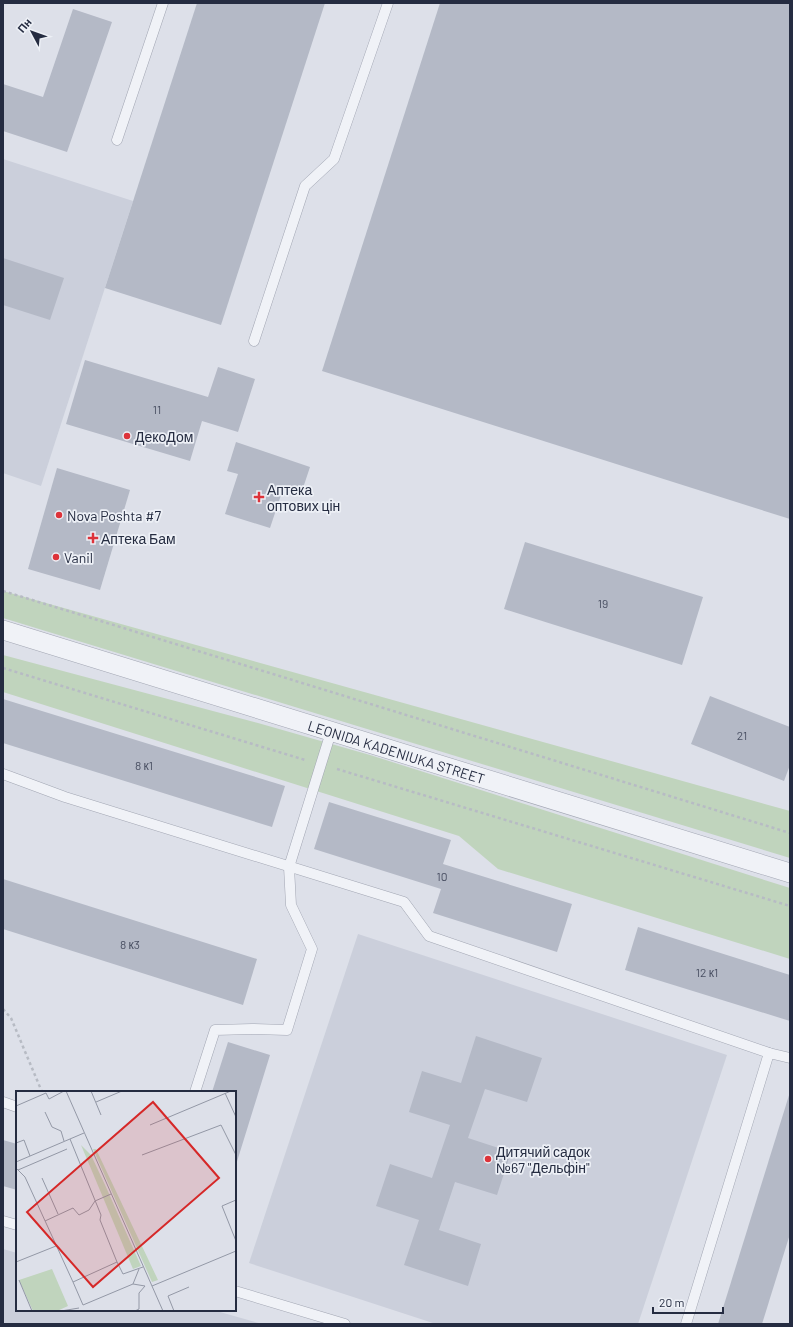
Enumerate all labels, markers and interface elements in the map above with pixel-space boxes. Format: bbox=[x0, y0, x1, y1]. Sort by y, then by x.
north arrow bbox=[12, 12, 52, 52]
text: Пн bbox=[14, 15, 34, 35]
house number: 11 bbox=[153, 402, 161, 416]
place label: ДекоДом bbox=[135, 428, 193, 445]
marker: ДекоДом bbox=[122, 431, 132, 441]
place label: Аптека оптових цін bbox=[267, 481, 340, 514]
marker: Аптека оптових цін bbox=[254, 492, 264, 502]
place label: Nova Poshta #7 bbox=[67, 507, 161, 524]
marker: Nova Poshta #7 bbox=[54, 510, 64, 520]
place label: Аптека Бам bbox=[101, 530, 176, 547]
marker: Аптека Бам bbox=[88, 533, 98, 543]
place label: Vanil bbox=[64, 549, 93, 566]
marker: Vanil bbox=[51, 552, 61, 562]
house number: 19 bbox=[598, 596, 608, 610]
street label: LEONIDA KADENIUKA STREET bbox=[306, 716, 487, 787]
house number: 21 bbox=[737, 728, 747, 742]
house number: 8 к1 bbox=[135, 758, 153, 772]
house number: 10 bbox=[437, 869, 447, 883]
house number: 8 к3 bbox=[120, 937, 140, 951]
house number: 12 к1 bbox=[696, 965, 718, 979]
inset map bbox=[16, 1091, 236, 1311]
place label: Дитячий садок №67 "Дельфін" bbox=[496, 1143, 591, 1176]
marker: Дитячий садок №67 "Дельфін" bbox=[483, 1154, 493, 1164]
scale bar bbox=[653, 1289, 723, 1315]
text: 20 m bbox=[659, 1295, 685, 1309]

